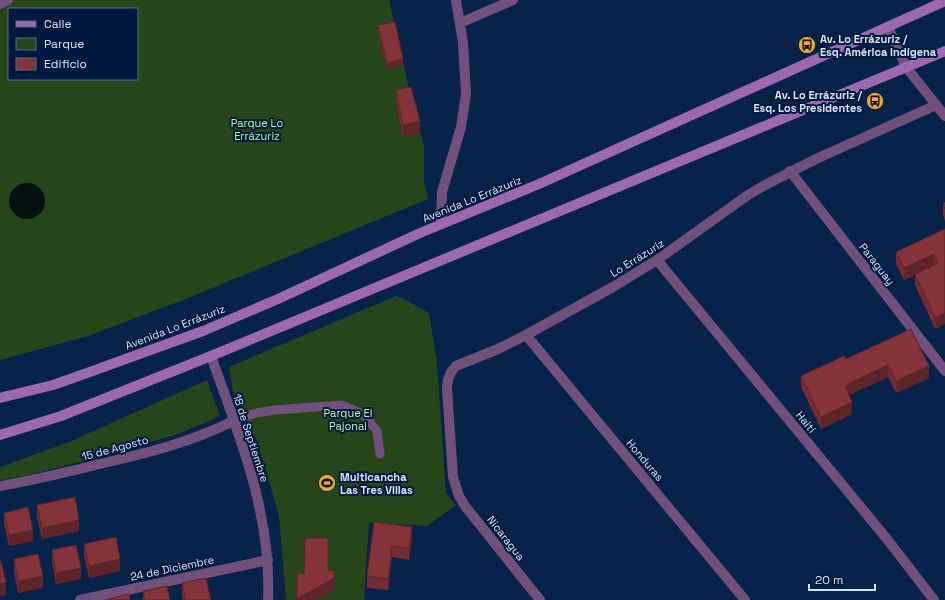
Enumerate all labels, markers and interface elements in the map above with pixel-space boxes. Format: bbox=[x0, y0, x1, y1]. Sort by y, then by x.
legend bbox=[8, 8, 138, 80]
text: Calle bbox=[44, 16, 72, 32]
place label: Av. Lo Errázuriz / Esq. América Indígena bbox=[820, 32, 937, 59]
bus stop icon: Av. Lo Errázuriz / Esq. América Indígena bbox=[797, 35, 817, 55]
text: Parque bbox=[44, 36, 84, 52]
text: Edificio bbox=[44, 56, 87, 72]
place label: Av. Lo Errázuriz / Esq. Los Presidentes bbox=[753, 88, 863, 115]
bus stop icon: Av. Lo Errázuriz / Esq. Los Presidentes bbox=[865, 91, 885, 111]
park label: Parque Lo Errázuriz bbox=[231, 116, 284, 143]
street label: Avenida Lo Errázuriz bbox=[420, 173, 524, 225]
street label: Lo Errázuriz bbox=[607, 236, 667, 280]
street label: Paraguay bbox=[856, 240, 898, 288]
street label: Avenida Lo Errázuriz bbox=[123, 301, 227, 353]
street label: 18 de Septiembre bbox=[230, 392, 272, 484]
park label: Parque El Pajonal bbox=[324, 406, 372, 433]
street label: Haití bbox=[793, 408, 819, 436]
street label: 15 de Agosto bbox=[80, 432, 150, 464]
street label: Honduras bbox=[623, 436, 667, 484]
place label: Multicancha Las Tres Villas bbox=[340, 470, 413, 497]
sports icon: Multicancha Las Tres Villas bbox=[317, 473, 337, 493]
street label: Nicaragua bbox=[484, 513, 528, 564]
street label: 24 de Diciembre bbox=[129, 552, 215, 584]
scale bar bbox=[809, 566, 875, 592]
text: 20 m bbox=[815, 572, 843, 588]

